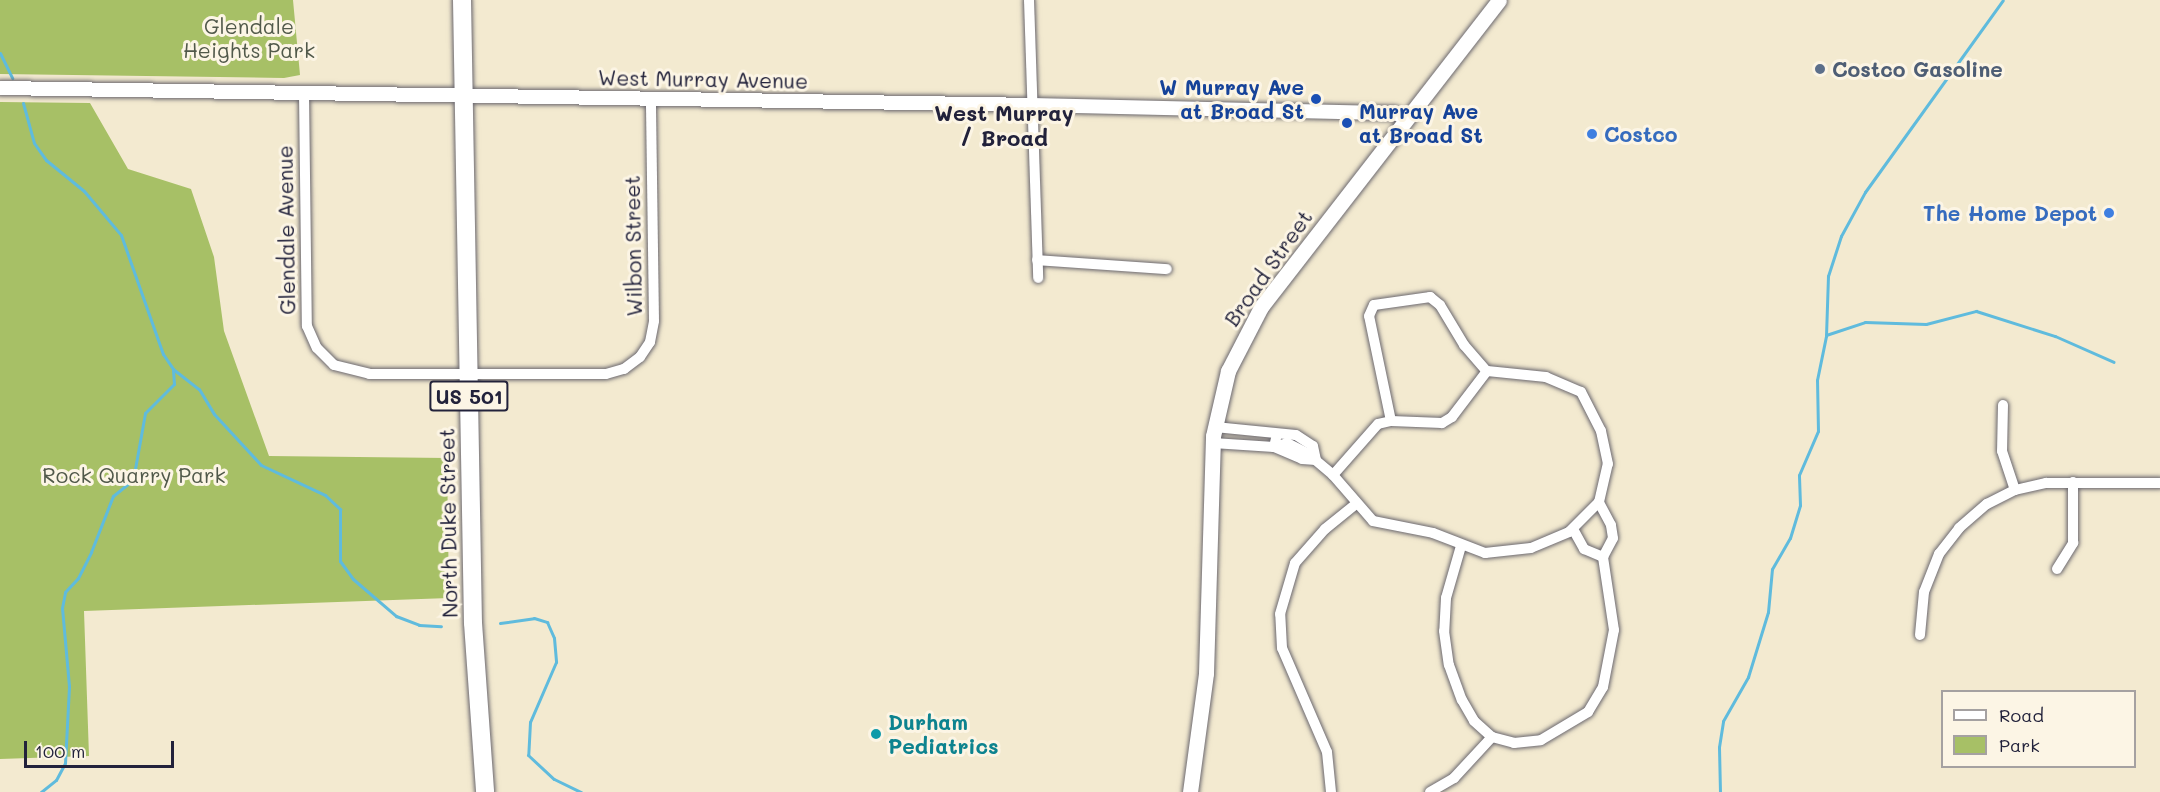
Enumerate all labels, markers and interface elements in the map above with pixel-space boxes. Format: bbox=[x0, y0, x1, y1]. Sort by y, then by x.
park label: Glendale Heights Park bbox=[183, 13, 315, 63]
place label: Costco Gasoline bbox=[1832, 56, 2003, 82]
marker: Costco Gasoline bbox=[1813, 62, 1827, 76]
street label: West Murray Avenue bbox=[598, 65, 808, 93]
place label: W Murray Ave at Broad St bbox=[1159, 74, 1304, 124]
marker: W Murray Ave at Broad St bbox=[1309, 92, 1323, 106]
place label: Murray Ave at Broad St bbox=[1359, 98, 1483, 148]
district label: West Murray / Broad bbox=[934, 99, 1074, 150]
marker: Murray Ave at Broad St bbox=[1340, 116, 1354, 130]
place label: Costco bbox=[1604, 121, 1678, 147]
marker: Costco bbox=[1585, 127, 1599, 141]
street label: Glendale Avenue bbox=[272, 145, 300, 315]
street label: Wilbon Street bbox=[619, 175, 647, 317]
place label: The Home Depot bbox=[1923, 200, 2097, 226]
street label: Broad Street bbox=[1219, 205, 1317, 331]
marker: The Home Depot bbox=[2102, 206, 2116, 220]
road number: US 501 bbox=[428, 379, 510, 413]
street label: North Duke Street bbox=[434, 428, 462, 618]
park label: Rock Quarry Park bbox=[42, 462, 226, 488]
legend bbox=[1941, 690, 2136, 768]
text: Road bbox=[1999, 703, 2044, 727]
place label: Durham Pediatrics bbox=[888, 709, 999, 759]
marker: Durham Pediatrics bbox=[869, 727, 883, 741]
scale bar bbox=[27, 729, 177, 767]
text: Park bbox=[1999, 733, 2040, 757]
text: 100 m bbox=[35, 739, 85, 763]

